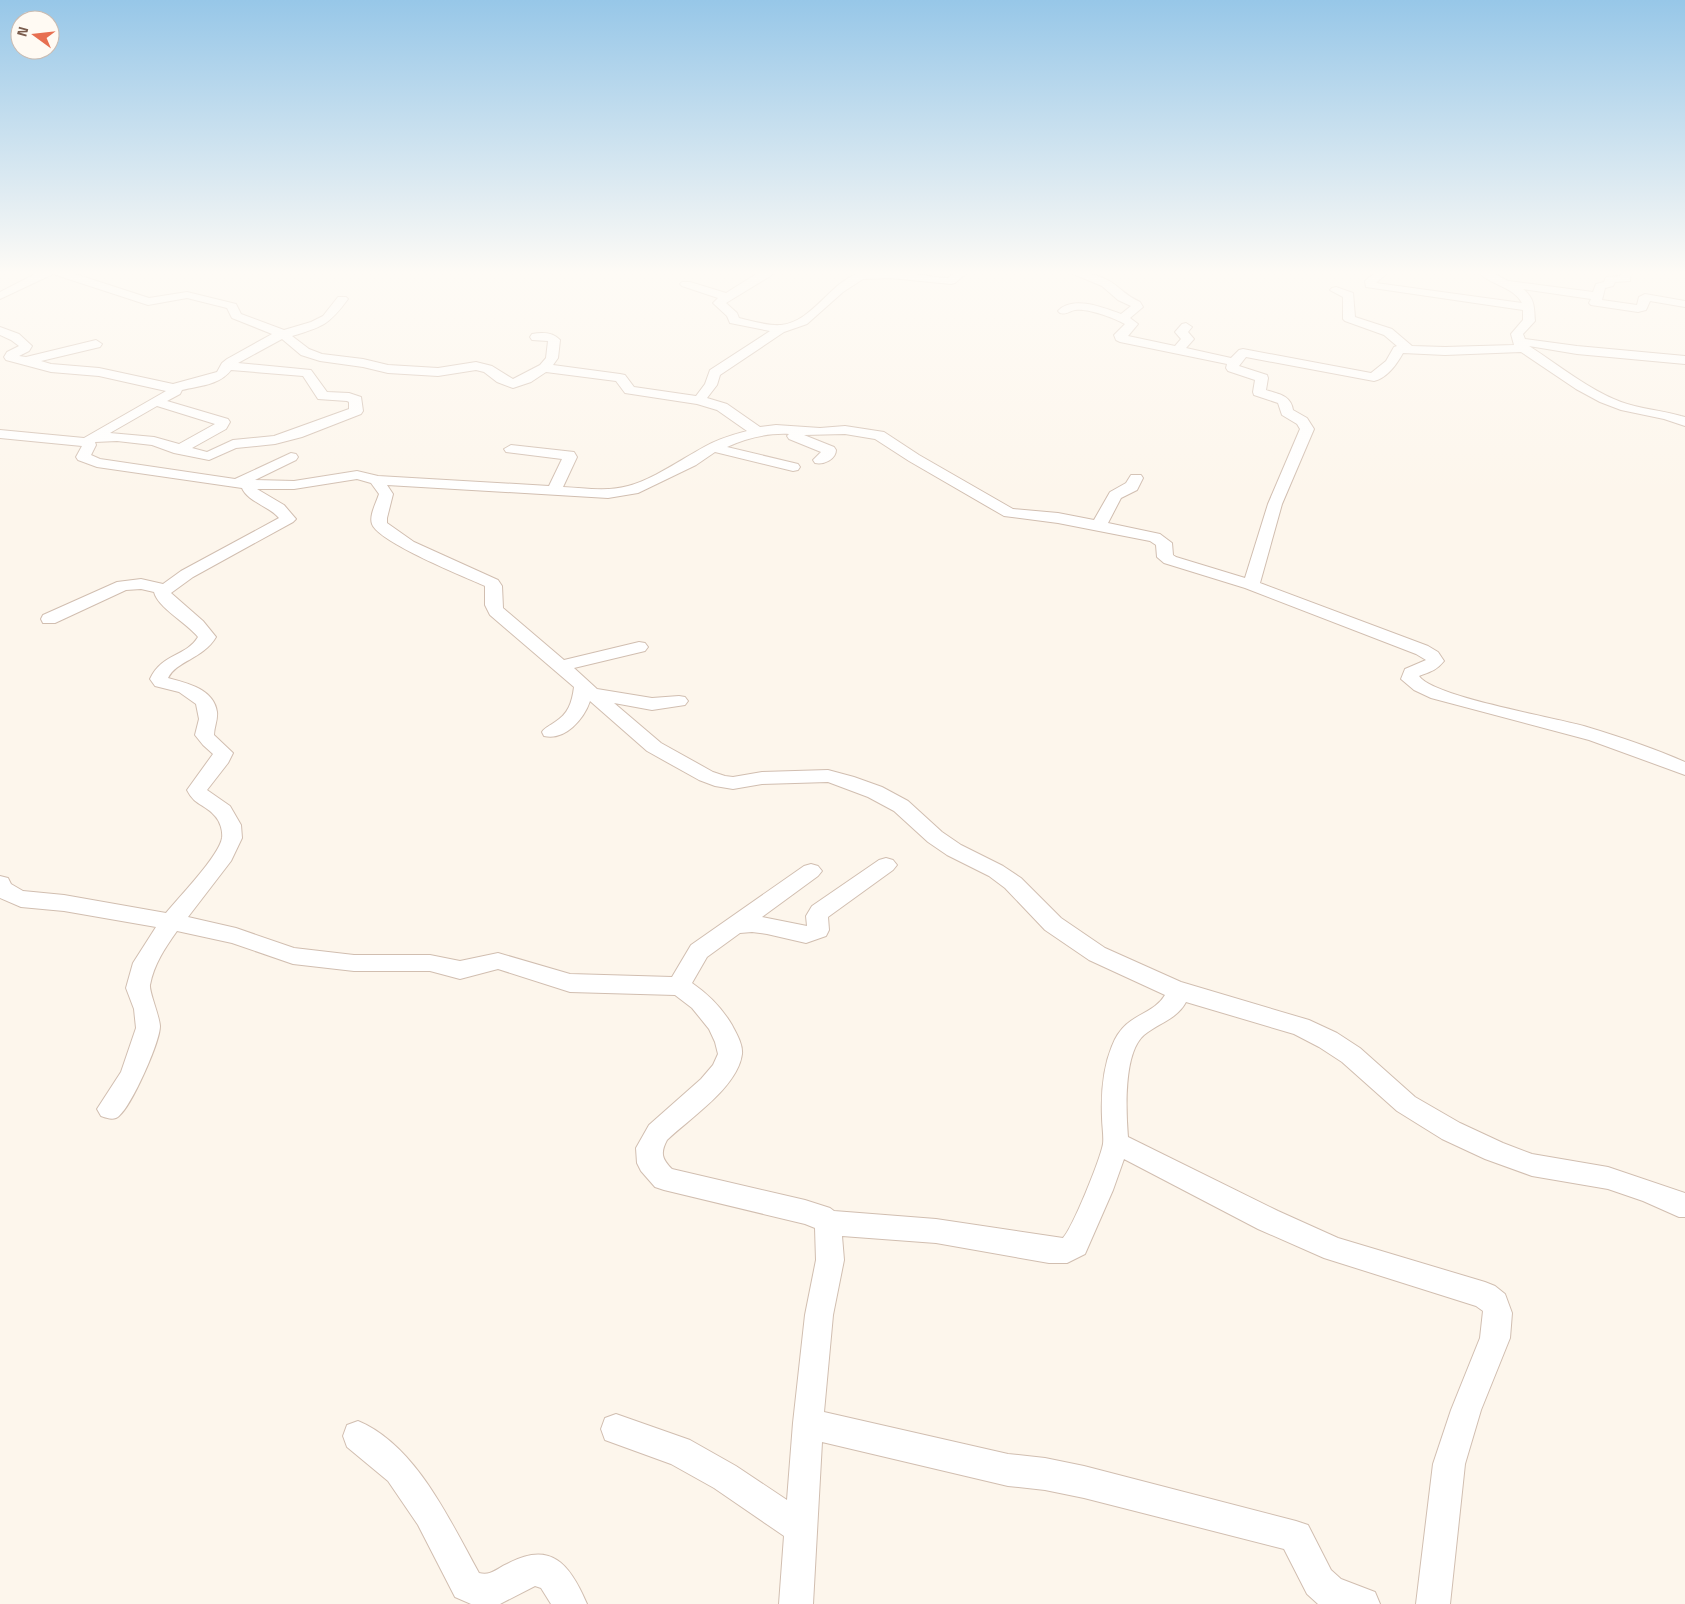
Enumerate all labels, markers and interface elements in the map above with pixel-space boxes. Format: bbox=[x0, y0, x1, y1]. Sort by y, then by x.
north arrow bbox=[10, 10, 60, 60]
text: N bbox=[11, 24, 33, 39]

